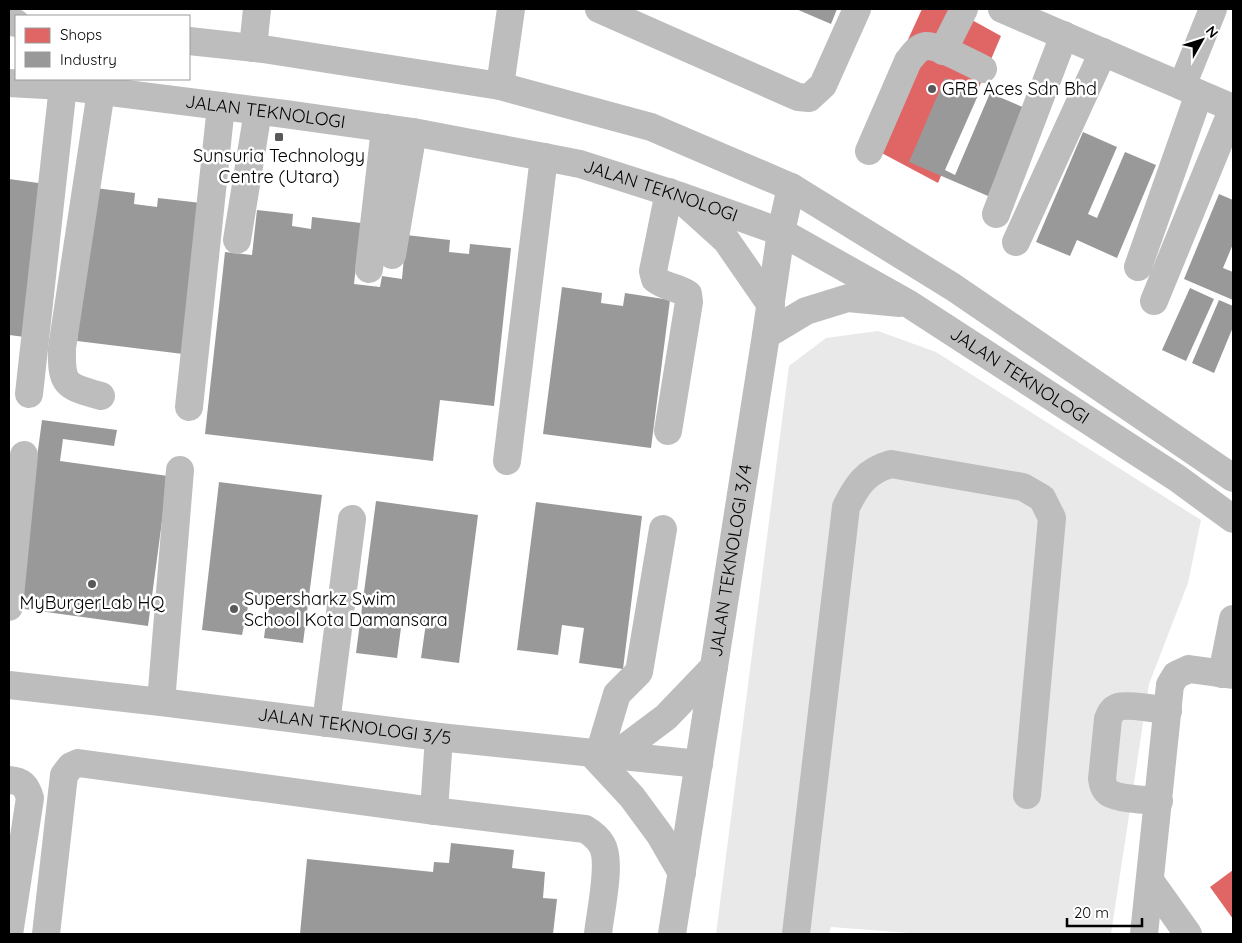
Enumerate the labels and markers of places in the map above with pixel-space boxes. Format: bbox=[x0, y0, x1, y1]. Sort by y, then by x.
place label: GRB Aces Sdn Bhd bbox=[942, 77, 1097, 100]
marker: GRB Aces Sdn Bhd bbox=[926, 83, 938, 95]
marker: Sunsuria Technology Centre (Utara) bbox=[273, 131, 285, 143]
place label: Sunsuria Technology Centre (Utara) bbox=[193, 144, 365, 188]
marker: MyBurgerLab HQ bbox=[86, 578, 98, 590]
place label: Supersharkz Swim School Kota Damansara bbox=[244, 587, 448, 631]
place label: MyBurgerLab HQ bbox=[20, 591, 166, 614]
marker: Supersharkz Swim School Kota Damansara bbox=[228, 603, 240, 615]

